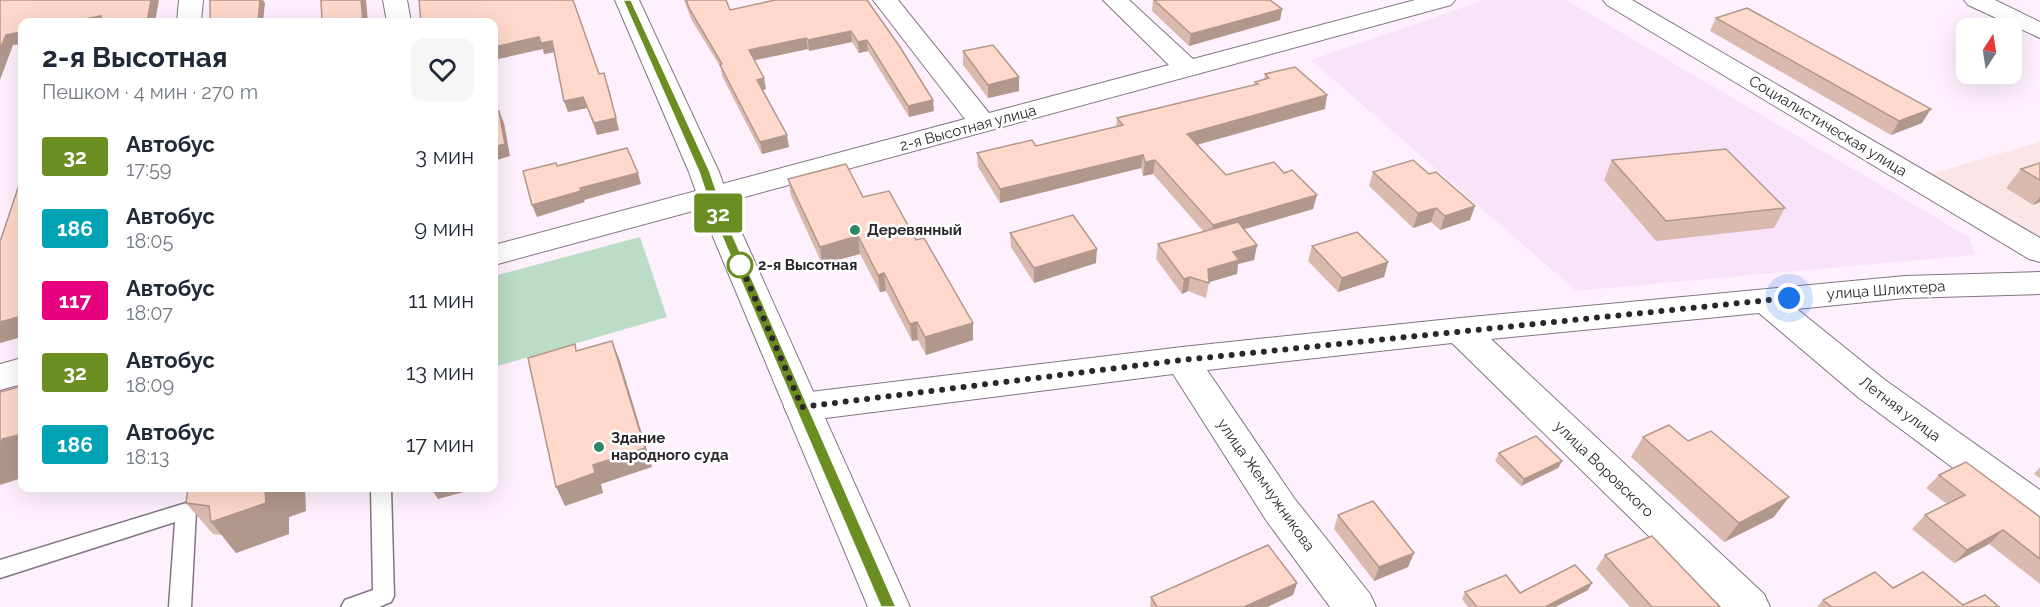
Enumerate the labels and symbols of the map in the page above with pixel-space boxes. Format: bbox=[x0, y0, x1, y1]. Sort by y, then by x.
north arrow bbox=[1956, 18, 2022, 84]
street label: Социалистическая улица bbox=[1746, 72, 1910, 180]
street label: 2-я Высотная улица bbox=[898, 101, 1038, 155]
line badge: 32 bbox=[691, 194, 745, 232]
place label: Деревянный bbox=[867, 221, 962, 239]
marker: Деревянный bbox=[848, 223, 862, 237]
marker: 2-я Высотная bbox=[727, 252, 753, 278]
place label: 2-я Высотная bbox=[758, 256, 857, 274]
street label: улица Шлихтера bbox=[1826, 277, 1946, 303]
your location bbox=[1774, 283, 1804, 313]
street label: Летняя улица bbox=[1856, 373, 1944, 445]
street label: улица Жемчужникова bbox=[1213, 415, 1319, 555]
street label: улица Воровского bbox=[1551, 417, 1657, 521]
place label: Здание народного суда bbox=[611, 429, 729, 464]
marker: Здание народного суда bbox=[592, 440, 606, 454]

